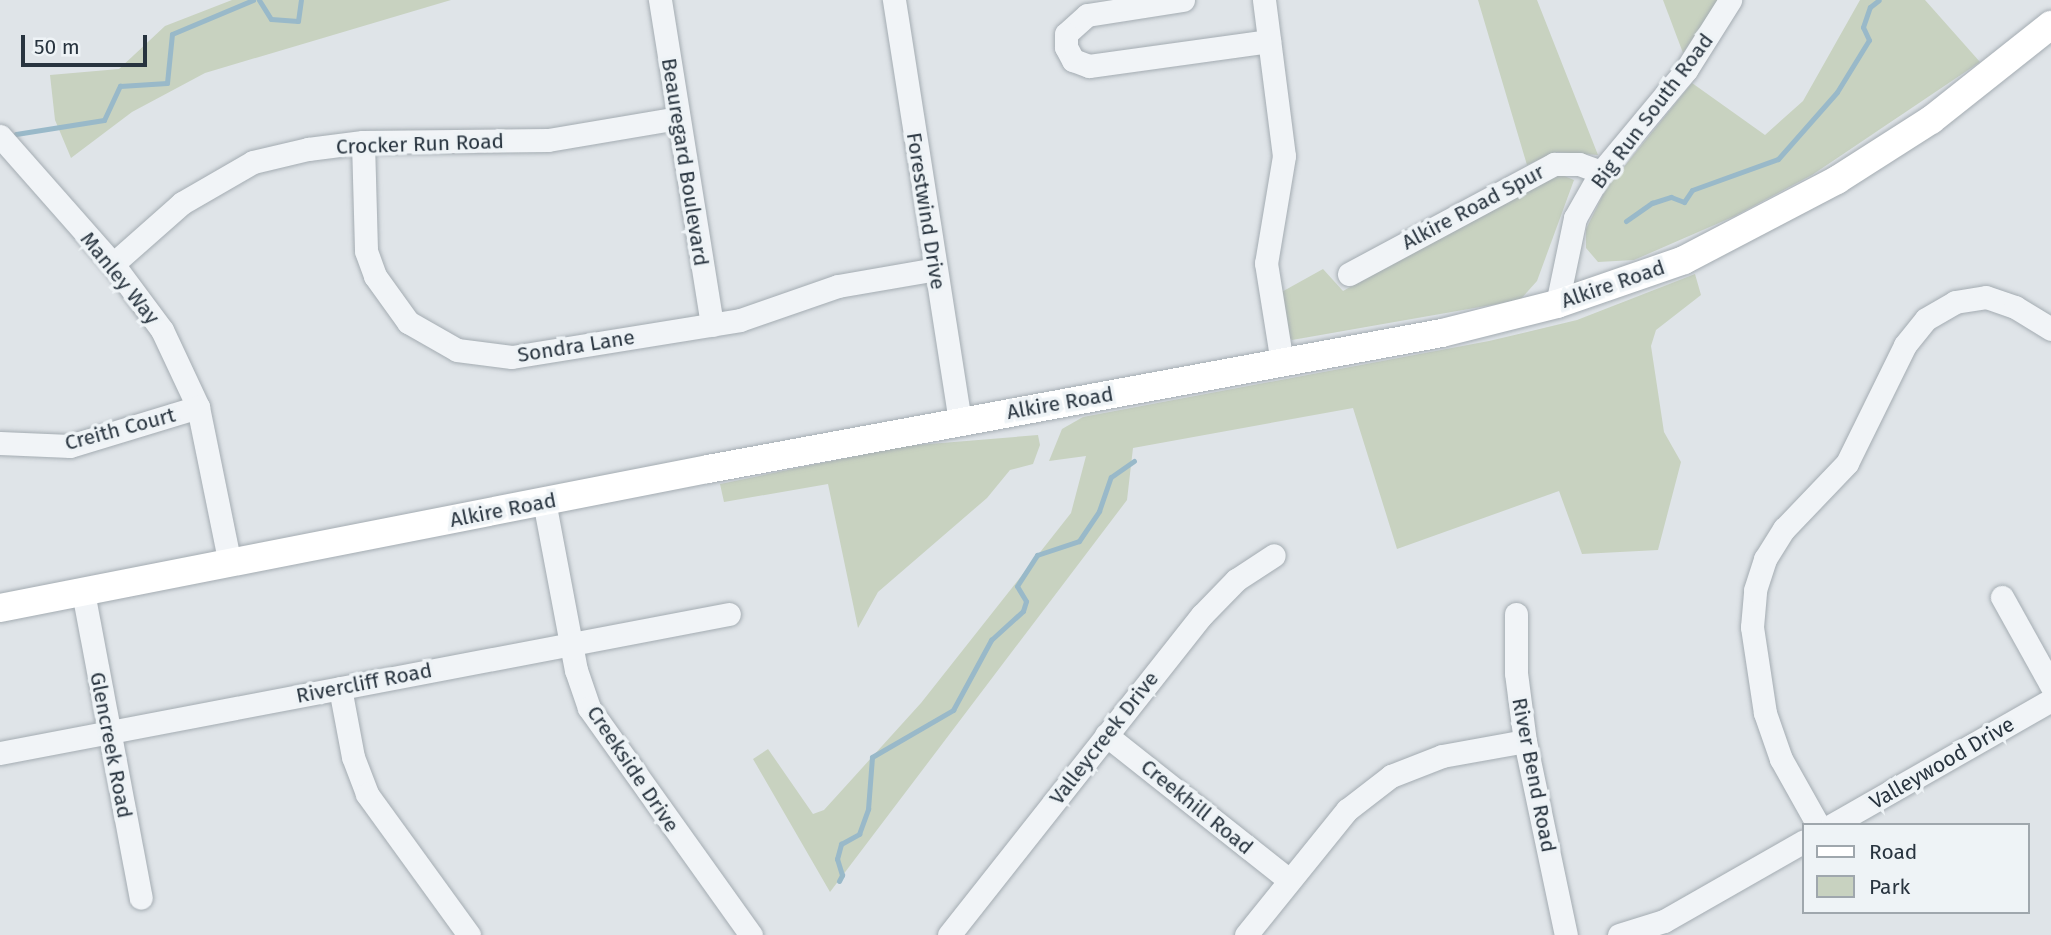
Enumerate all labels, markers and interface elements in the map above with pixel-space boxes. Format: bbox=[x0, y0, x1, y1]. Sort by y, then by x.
scale bar bbox=[24, 21, 150, 65]
street label: Big Run South Road bbox=[1585, 28, 1719, 194]
text: 50 m bbox=[34, 34, 80, 60]
street label: Beauregard Boulevard bbox=[656, 56, 714, 268]
street label: Crocker Run Road bbox=[336, 128, 504, 160]
street label: Forestwind Drive bbox=[901, 131, 951, 291]
street label: Alkire Road Spur bbox=[1398, 159, 1548, 255]
street label: Manley Way bbox=[75, 227, 165, 329]
street label: Alkire Road bbox=[1558, 255, 1668, 313]
street label: Sondra Lane bbox=[516, 324, 636, 368]
street label: Alkire Road bbox=[1005, 381, 1115, 425]
street label: Creith Court bbox=[62, 402, 178, 456]
street label: Alkire Road bbox=[448, 487, 558, 533]
street label: Rivercliff Road bbox=[294, 657, 434, 709]
street label: Valleycreek Drive bbox=[1044, 666, 1164, 810]
street label: Glencreek Road bbox=[84, 670, 138, 820]
street label: River Bend Road bbox=[1507, 696, 1561, 854]
street label: Creekside Drive bbox=[581, 701, 685, 837]
street label: Valleywood Drive bbox=[1865, 711, 2019, 815]
street label: Creekhill Road bbox=[1136, 754, 1258, 860]
legend bbox=[1802, 823, 2030, 914]
text: Road bbox=[1869, 839, 1917, 865]
text: Park bbox=[1869, 874, 1910, 900]

